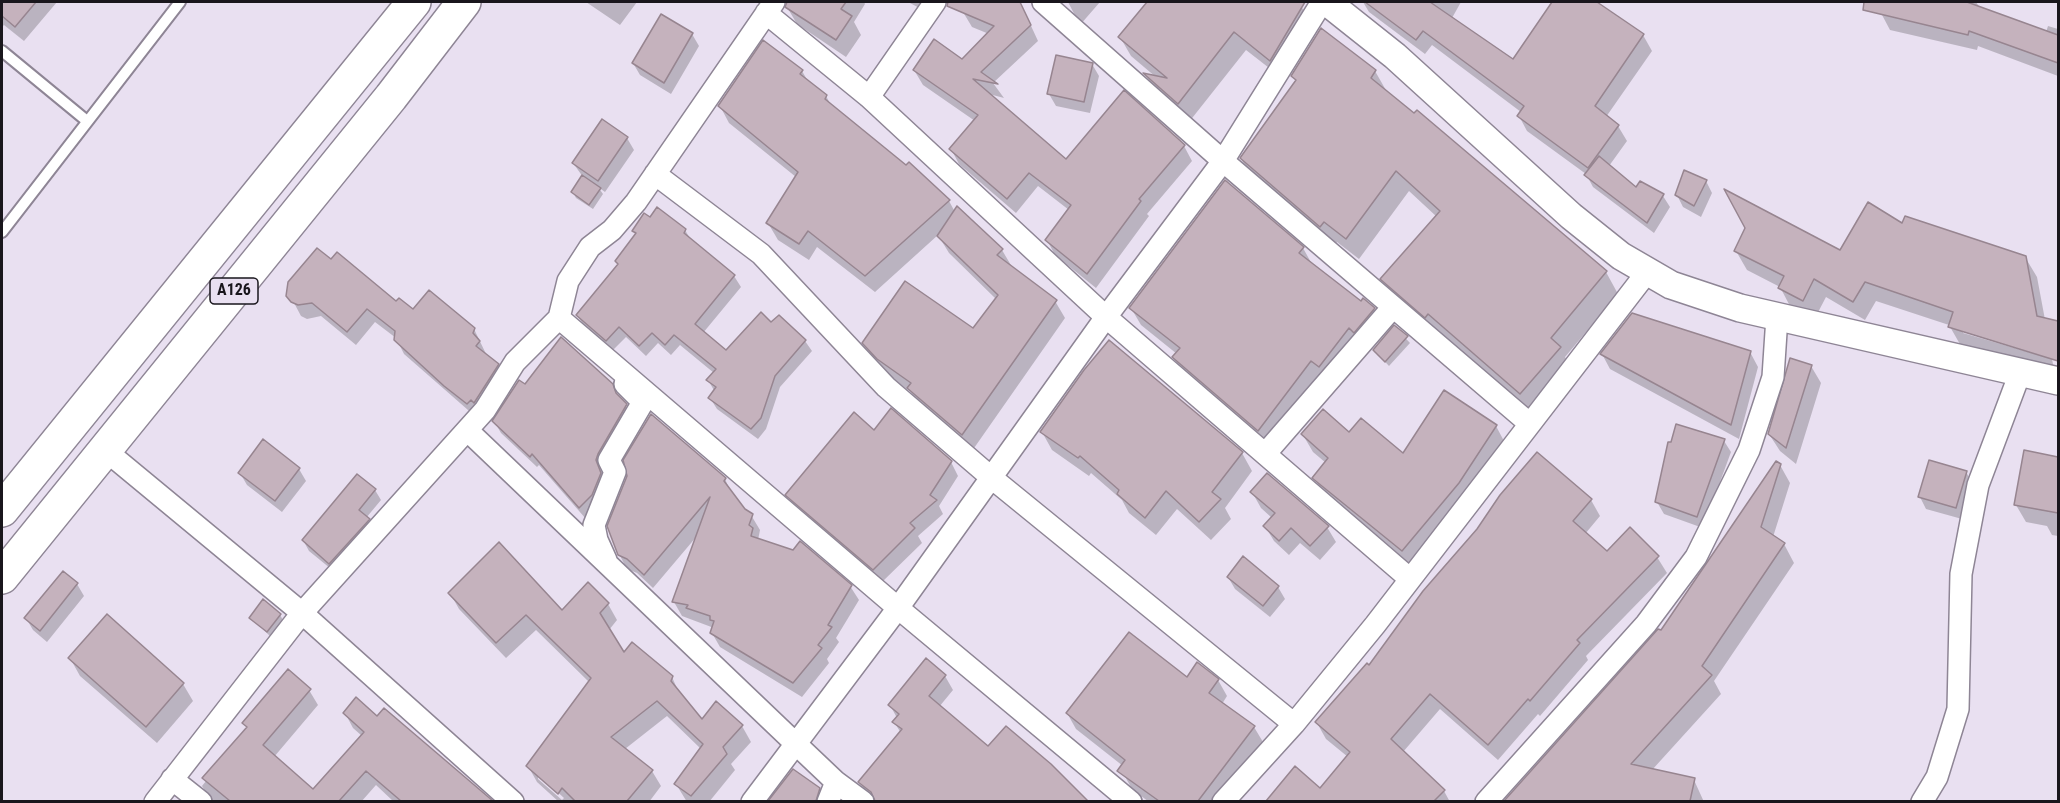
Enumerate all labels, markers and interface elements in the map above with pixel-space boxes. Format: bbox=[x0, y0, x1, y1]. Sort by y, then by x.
road number: A126 bbox=[210, 278, 258, 304]

